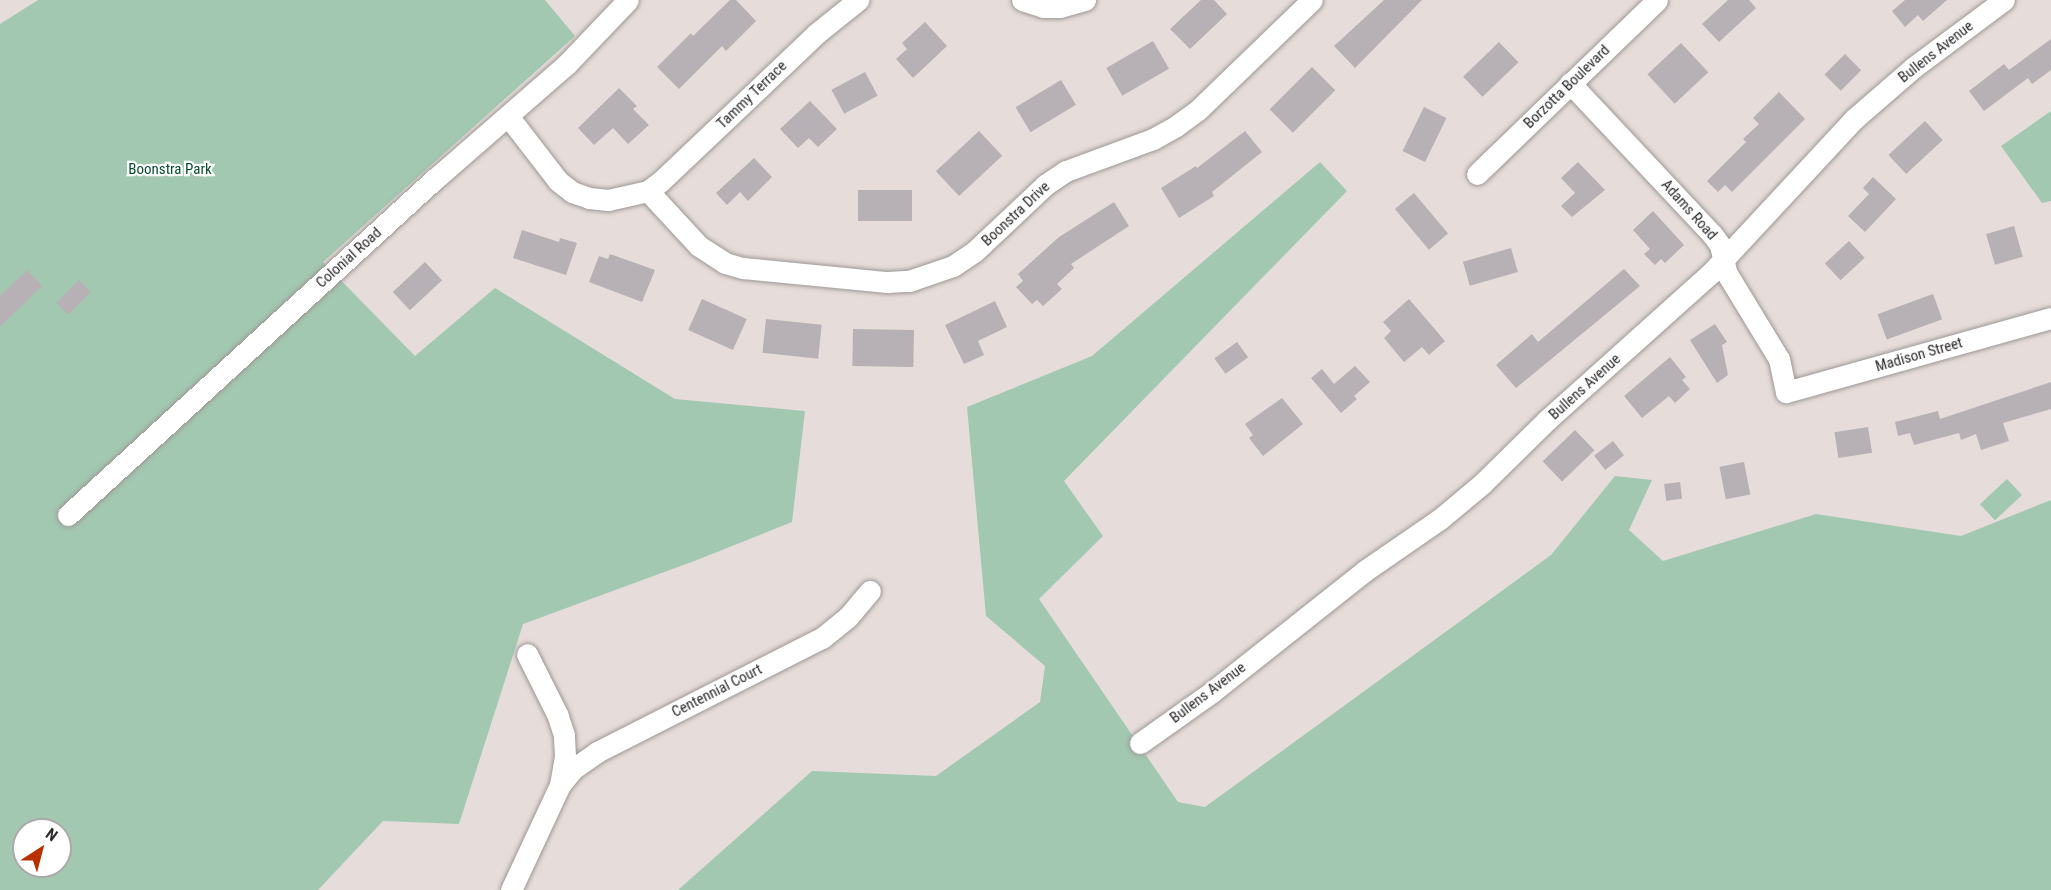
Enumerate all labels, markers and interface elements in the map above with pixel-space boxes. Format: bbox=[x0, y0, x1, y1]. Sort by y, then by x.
street label: Bullens Avenue bbox=[1895, 17, 1977, 87]
street label: Borzotta Boulevard bbox=[1520, 41, 1614, 133]
street label: Tammy Terrace bbox=[713, 57, 791, 133]
park label: Boonstra Park bbox=[128, 161, 212, 179]
street label: Adams Road bbox=[1657, 176, 1721, 244]
street label: Boonstra Drive bbox=[978, 178, 1054, 250]
street label: Colonial Road bbox=[313, 224, 385, 292]
street label: Madison Street bbox=[1873, 334, 1965, 376]
street label: Bullens Avenue bbox=[1546, 350, 1624, 424]
street label: Bullens Avenue bbox=[1167, 659, 1249, 727]
street label: Centennial Court bbox=[669, 661, 765, 721]
north arrow bbox=[12, 818, 72, 878]
text: N bbox=[42, 824, 61, 845]

